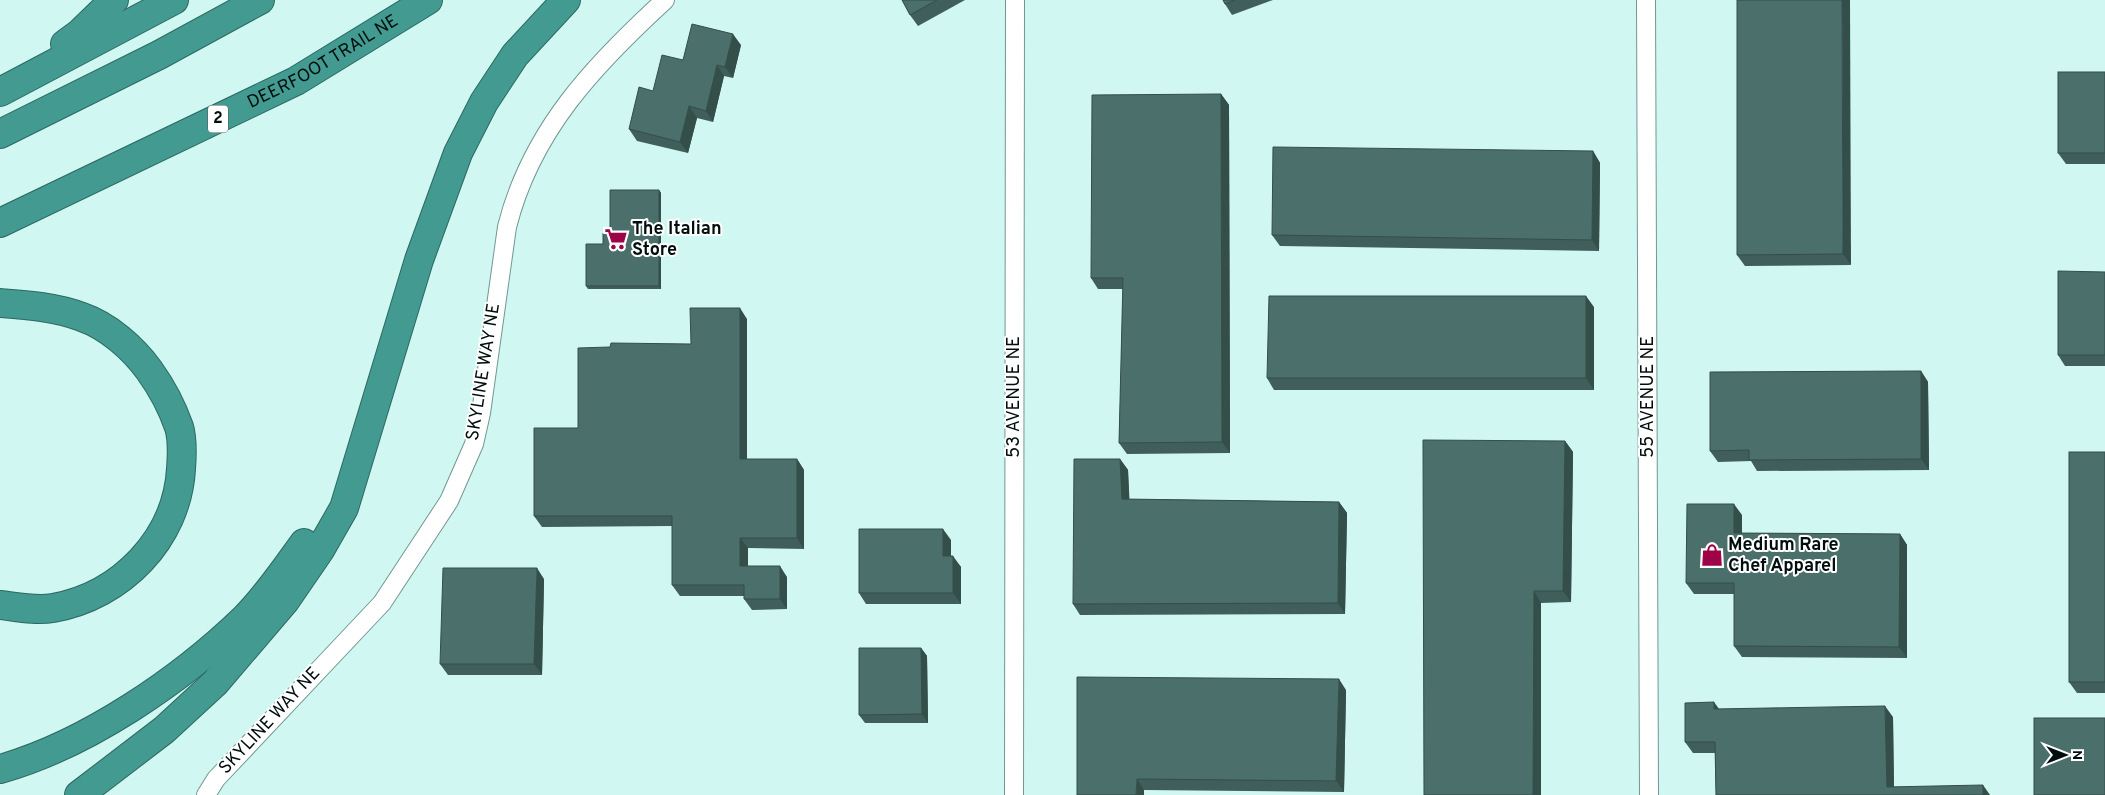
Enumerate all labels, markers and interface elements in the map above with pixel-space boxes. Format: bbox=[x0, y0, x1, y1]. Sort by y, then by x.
street label: DEERFOOT TRAIL NE bbox=[244, 9, 403, 114]
road number: 2 bbox=[208, 106, 228, 132]
place label: The Italian Store bbox=[632, 218, 722, 262]
supermarket icon: The Italian Store bbox=[603, 226, 629, 252]
street label: SKYLINE WAY NE bbox=[462, 302, 506, 442]
street label: 53 AVENUE NE bbox=[1003, 336, 1026, 458]
street label: 55 AVENUE NE bbox=[1637, 336, 1660, 458]
place label: Medium Rare Chef Apparel bbox=[1728, 534, 1839, 578]
shop icon: Medium Rare Chef Apparel bbox=[1699, 542, 1725, 568]
street label: SKYLINE WAY NE bbox=[214, 662, 326, 780]
north arrow bbox=[2040, 730, 2090, 780]
text: N bbox=[2068, 750, 2085, 760]

